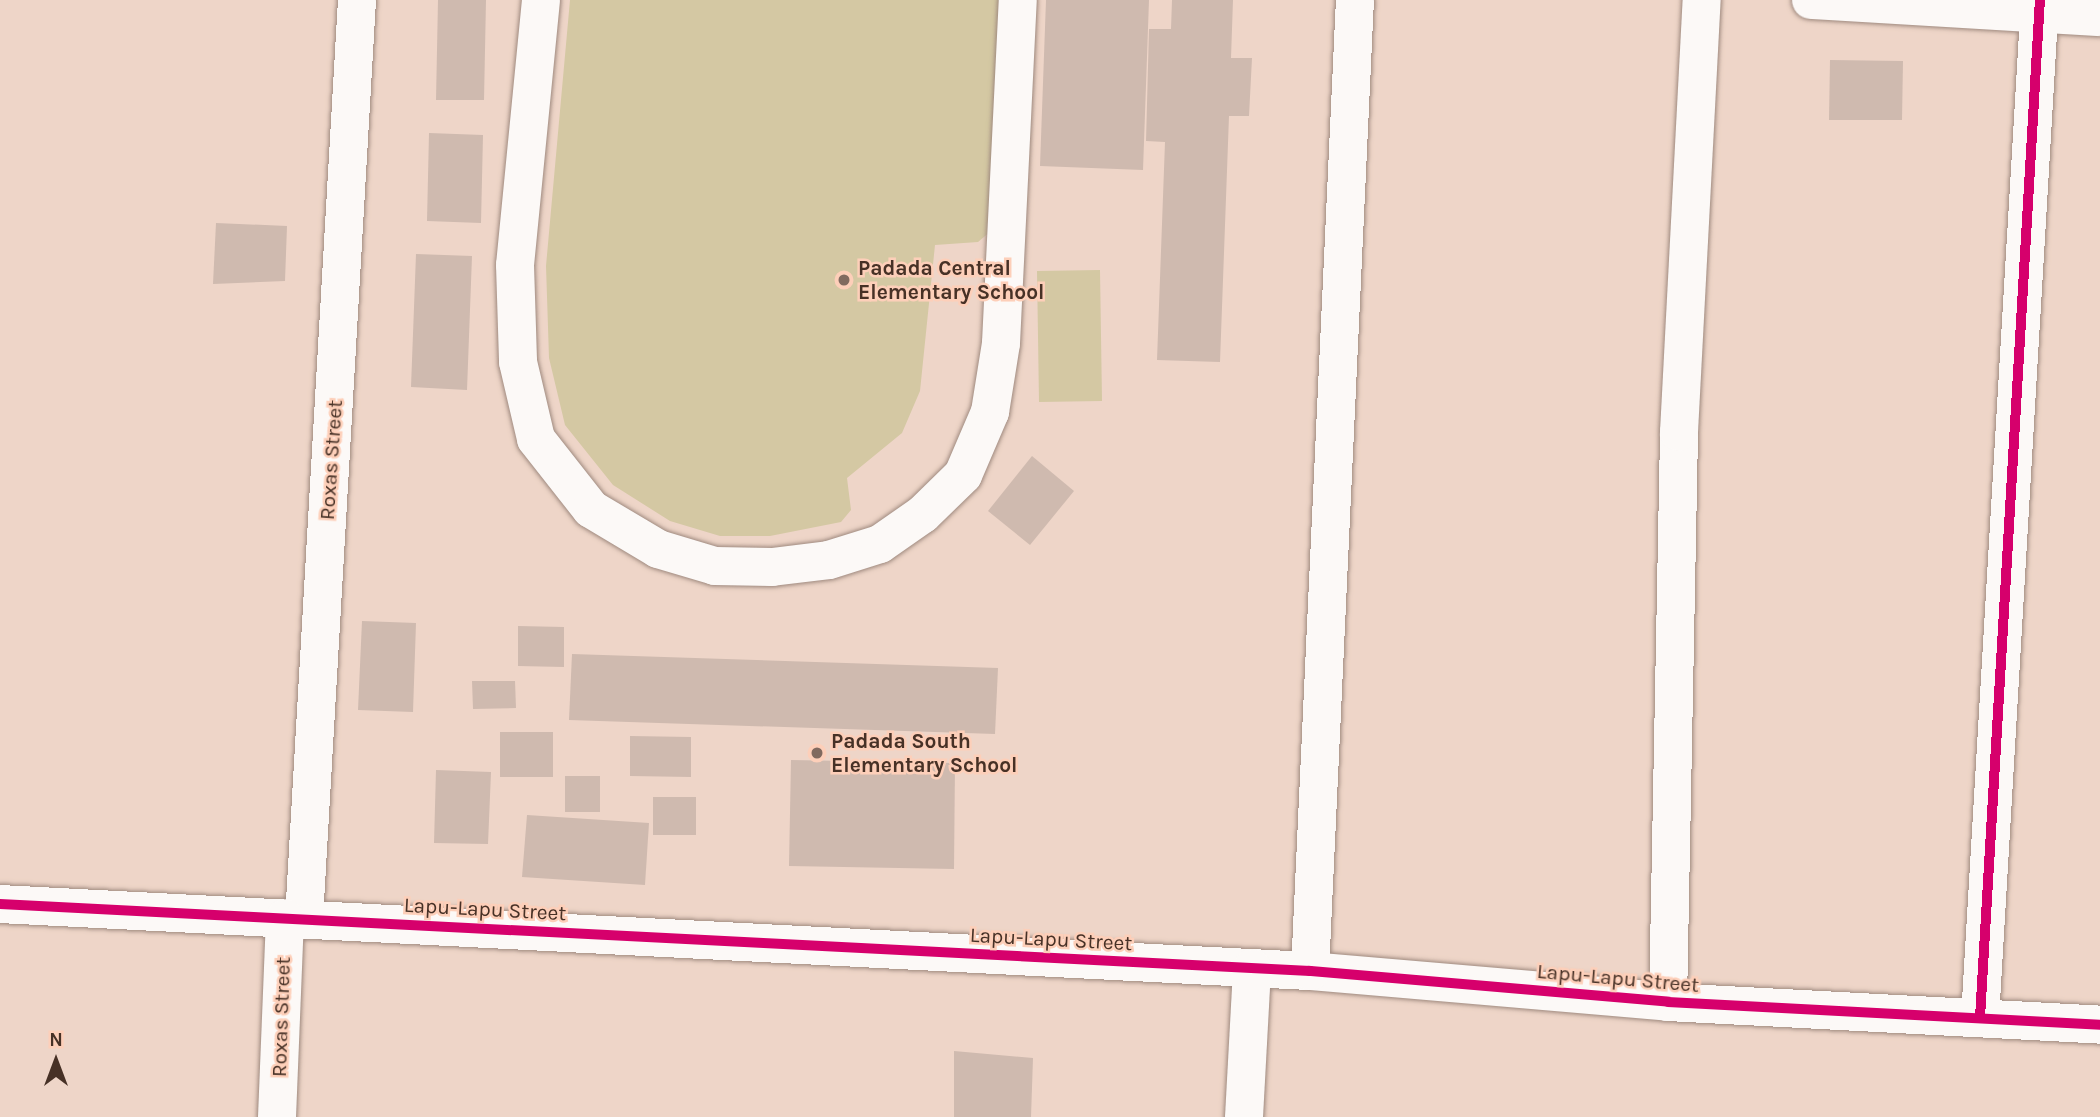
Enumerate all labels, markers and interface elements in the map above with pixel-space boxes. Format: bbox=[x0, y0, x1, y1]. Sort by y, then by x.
place label: Padada Central Elementary School bbox=[858, 255, 1044, 305]
marker: Padada Central Elementary School bbox=[836, 272, 852, 288]
street label: Roxas Street bbox=[314, 399, 348, 521]
place label: Padada South Elementary School bbox=[831, 728, 1017, 778]
marker: Padada South Elementary School bbox=[809, 745, 825, 761]
street label: Lapu-Lapu Street bbox=[403, 892, 567, 926]
street label: Lapu-Lapu Street bbox=[969, 922, 1133, 956]
street label: Roxas Street bbox=[266, 956, 296, 1078]
street label: Lapu-Lapu Street bbox=[1536, 958, 1700, 998]
north arrow bbox=[21, 1026, 91, 1096]
text: N bbox=[49, 1029, 63, 1051]

